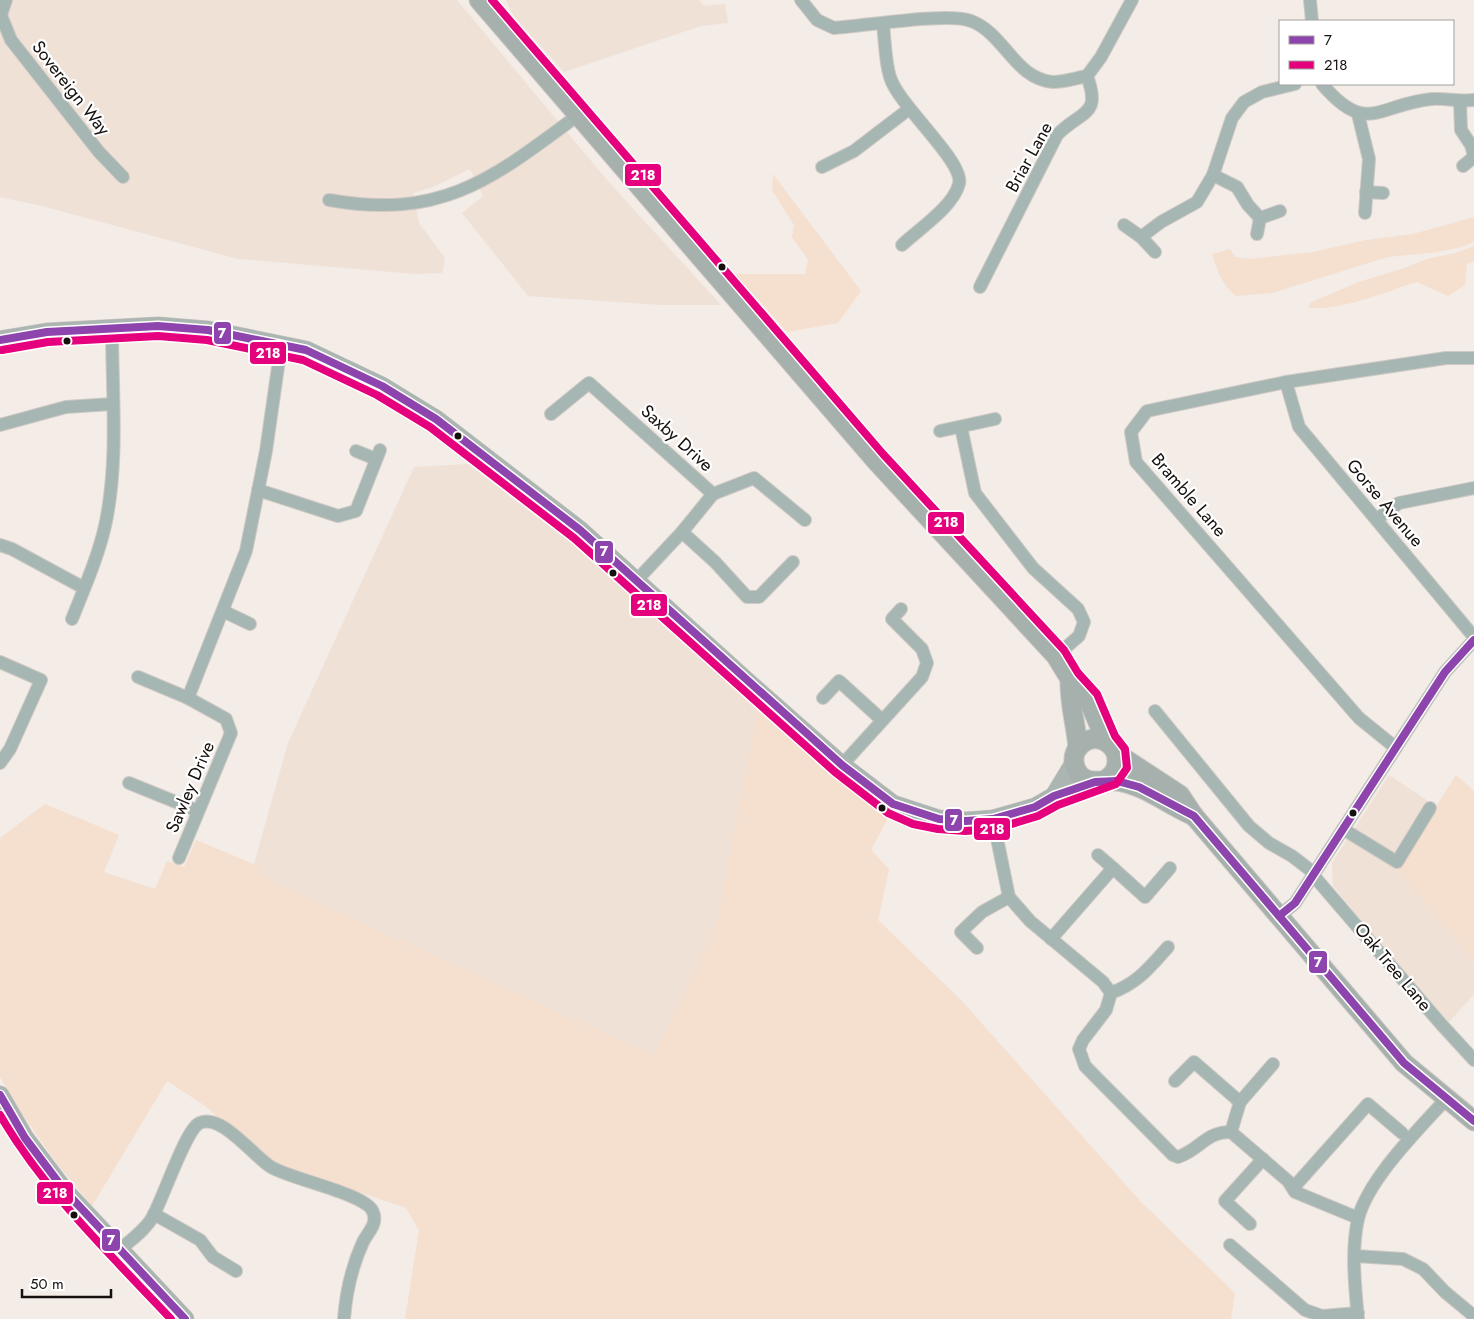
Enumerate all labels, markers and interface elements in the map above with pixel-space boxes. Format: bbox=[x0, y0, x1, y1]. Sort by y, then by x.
legend bbox=[1279, 20, 1454, 85]
text: 7 bbox=[1324, 29, 1332, 51]
street label: Sovereign Way bbox=[26, 35, 116, 141]
text: 218 bbox=[1324, 54, 1347, 76]
street label: Briar Lane bbox=[999, 117, 1059, 197]
line badge: 218 bbox=[624, 163, 662, 187]
text: 218 bbox=[630, 165, 656, 185]
unlabelled marker bbox=[717, 262, 727, 272]
line badge: 7 bbox=[213, 321, 232, 345]
text: 7 bbox=[218, 323, 227, 343]
unlabelled marker bbox=[62, 336, 72, 346]
line badge: 218 bbox=[249, 341, 287, 365]
text: 218 bbox=[255, 343, 281, 363]
street label: Saxby Drive bbox=[635, 398, 719, 478]
unlabelled marker bbox=[453, 431, 463, 441]
street label: Bramble Lane bbox=[1145, 447, 1233, 543]
street label: Gorse Avenue bbox=[1340, 453, 1430, 553]
line badge: 218 bbox=[927, 511, 965, 535]
text: 218 bbox=[933, 512, 959, 532]
line badge: 7 bbox=[594, 540, 614, 564]
text: 7 bbox=[600, 541, 609, 561]
unlabelled marker bbox=[608, 568, 618, 578]
line badge: 218 bbox=[630, 593, 668, 617]
text: 218 bbox=[636, 595, 662, 615]
street label: Sawley Drive bbox=[159, 737, 221, 837]
unlabelled marker bbox=[877, 803, 887, 813]
line badge: 7 bbox=[944, 808, 963, 832]
unlabelled marker bbox=[1348, 808, 1358, 818]
text: 7 bbox=[950, 810, 959, 830]
line badge: 218 bbox=[973, 817, 1011, 841]
text: 218 bbox=[979, 819, 1005, 839]
street label: Oak Tree Lane bbox=[1348, 917, 1438, 1017]
line badge: 7 bbox=[1308, 950, 1328, 974]
text: 7 bbox=[1314, 952, 1323, 972]
line badge: 218 bbox=[36, 1181, 74, 1205]
text: 218 bbox=[42, 1183, 68, 1203]
unlabelled marker bbox=[69, 1210, 79, 1220]
line badge: 7 bbox=[101, 1228, 121, 1252]
text: 7 bbox=[107, 1230, 116, 1250]
scale bar bbox=[22, 1266, 111, 1298]
text: 50 m bbox=[30, 1273, 64, 1295]

